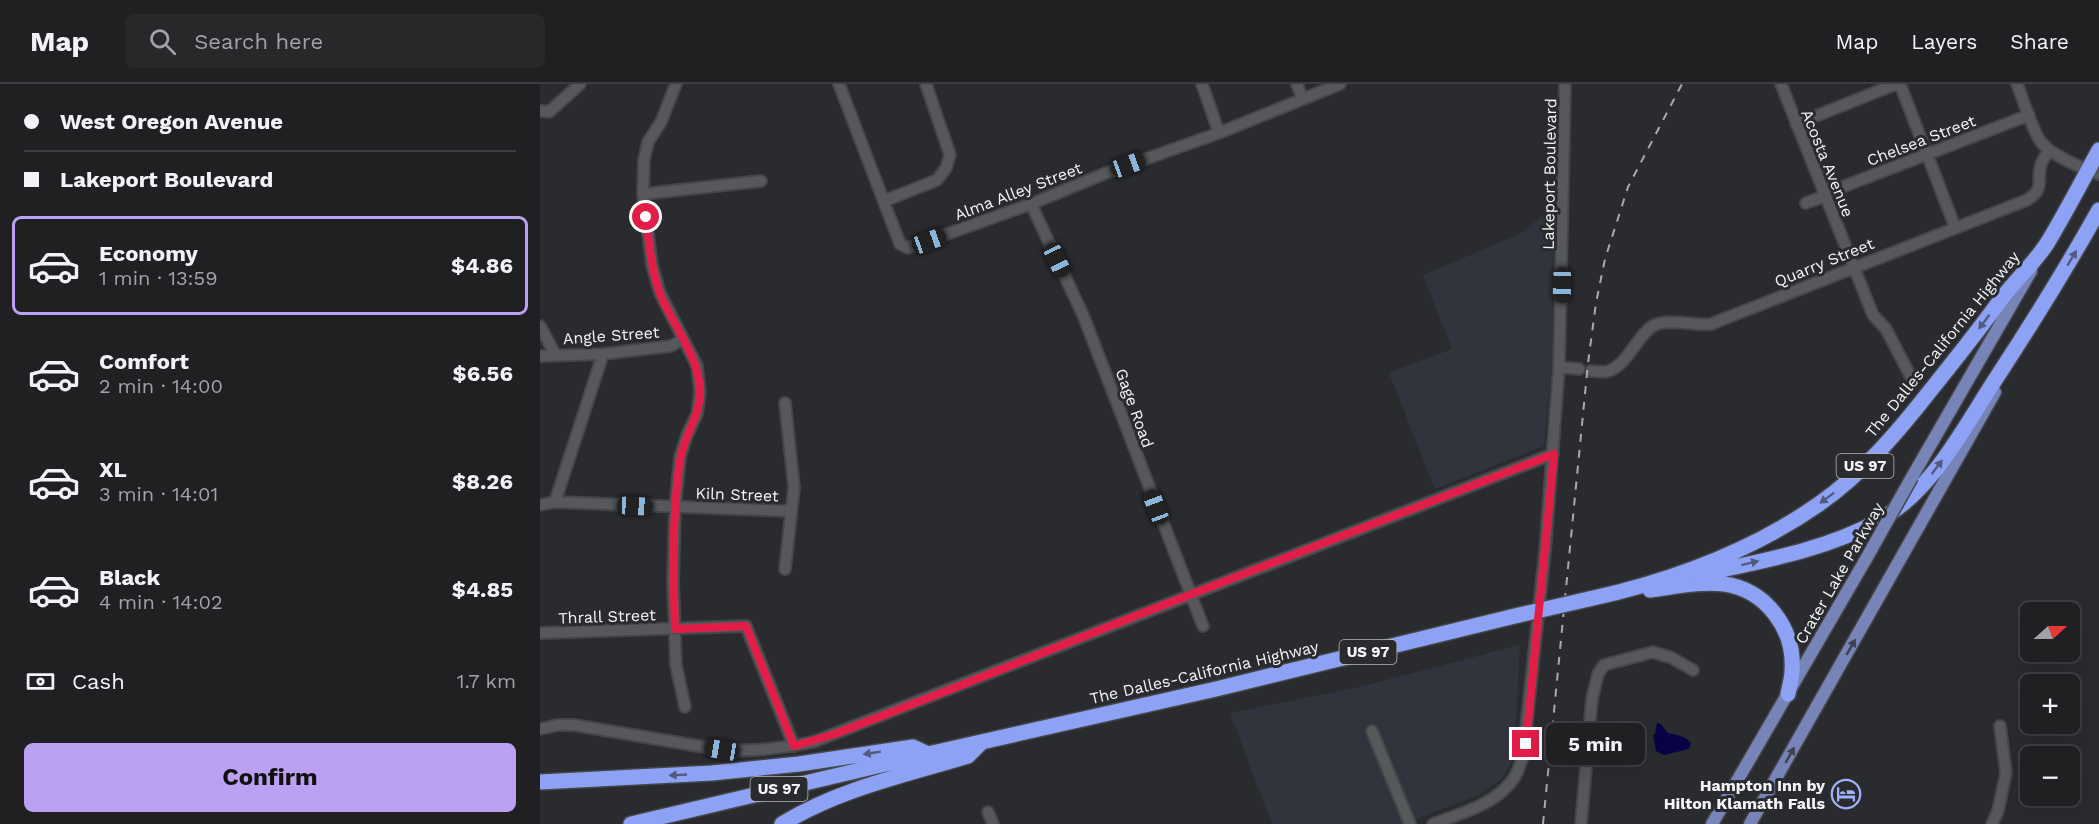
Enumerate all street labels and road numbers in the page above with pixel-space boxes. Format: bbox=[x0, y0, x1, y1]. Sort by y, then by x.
street label: Lakeport Boulevard bbox=[1539, 98, 1560, 250]
street label: Acosta Avenue bbox=[1797, 107, 1858, 220]
street label: Chelsea Street bbox=[1864, 111, 1979, 170]
street label: Alma Alley Street bbox=[952, 158, 1085, 225]
street label: Quarry Street bbox=[1772, 234, 1877, 291]
street label: The Dalles-California Highway bbox=[1861, 247, 2024, 441]
street label: Angle Street bbox=[562, 323, 660, 348]
street label: Gage Road bbox=[1111, 366, 1158, 450]
road number: US 97 bbox=[1836, 454, 1894, 478]
street label: Kiln Street bbox=[695, 484, 779, 505]
street label: Crater Lake Parkway bbox=[1791, 499, 1888, 647]
street label: Thrall Street bbox=[558, 605, 656, 628]
street label: The Dalles-California Highway bbox=[1088, 637, 1321, 708]
road number: US 97 bbox=[1340, 640, 1396, 664]
road number: US 97 bbox=[750, 777, 808, 801]

